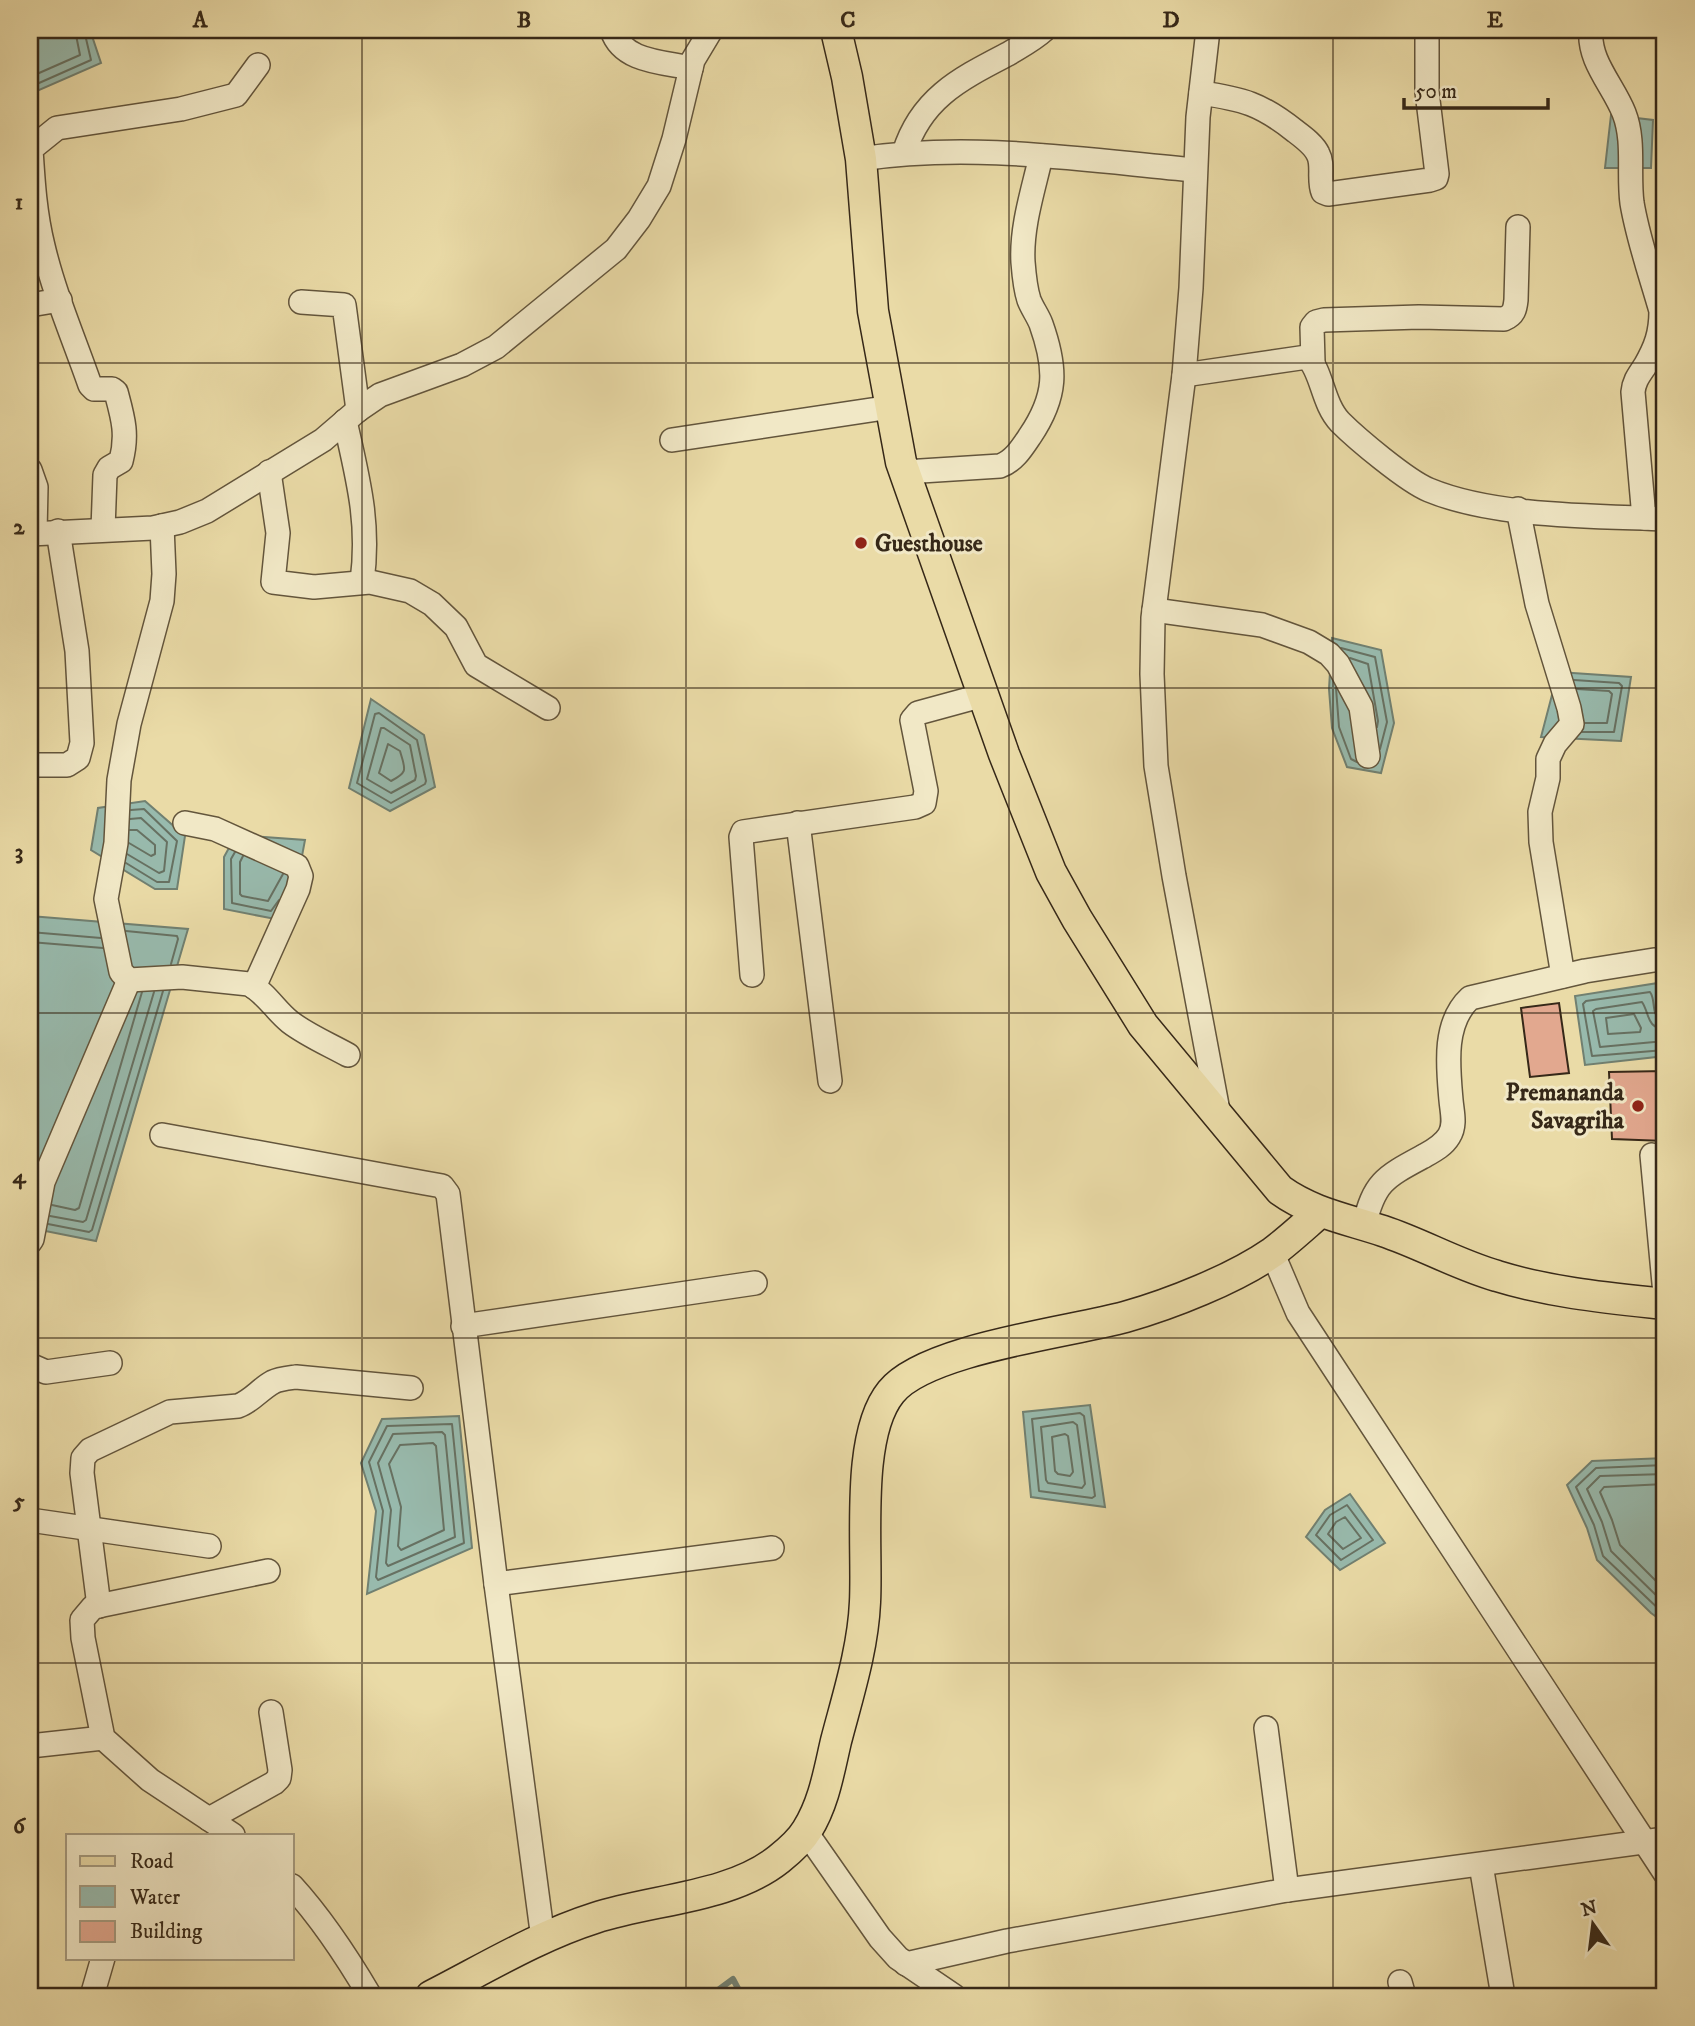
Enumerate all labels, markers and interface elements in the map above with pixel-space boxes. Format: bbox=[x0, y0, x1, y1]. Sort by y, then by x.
text: A bbox=[192, 6, 209, 35]
text: B bbox=[517, 6, 531, 35]
text: C bbox=[840, 6, 856, 35]
text: D bbox=[1162, 6, 1180, 35]
text: E bbox=[1487, 6, 1503, 35]
scale bar bbox=[1404, 66, 1548, 110]
text: 50 m bbox=[1415, 79, 1457, 105]
text: 1 bbox=[15, 188, 23, 217]
text: 2 bbox=[13, 513, 25, 542]
place label: Guesthouse bbox=[875, 529, 983, 559]
marker: Guesthouse bbox=[853, 535, 869, 551]
text: 3 bbox=[15, 838, 23, 867]
place label: Premananda Savagriha bbox=[1506, 1078, 1625, 1136]
marker: Premananda Savagriha bbox=[1630, 1098, 1646, 1114]
text: 4 bbox=[12, 1162, 27, 1191]
text: 5 bbox=[12, 1487, 25, 1516]
text: 6 bbox=[13, 1812, 27, 1841]
legend bbox=[66, 1834, 294, 1960]
text: Road bbox=[130, 1849, 174, 1875]
text: Water bbox=[129, 1885, 180, 1911]
north arrow bbox=[1558, 1890, 1628, 1960]
text: N bbox=[1579, 1896, 1600, 1922]
text: Building bbox=[130, 1919, 203, 1945]

